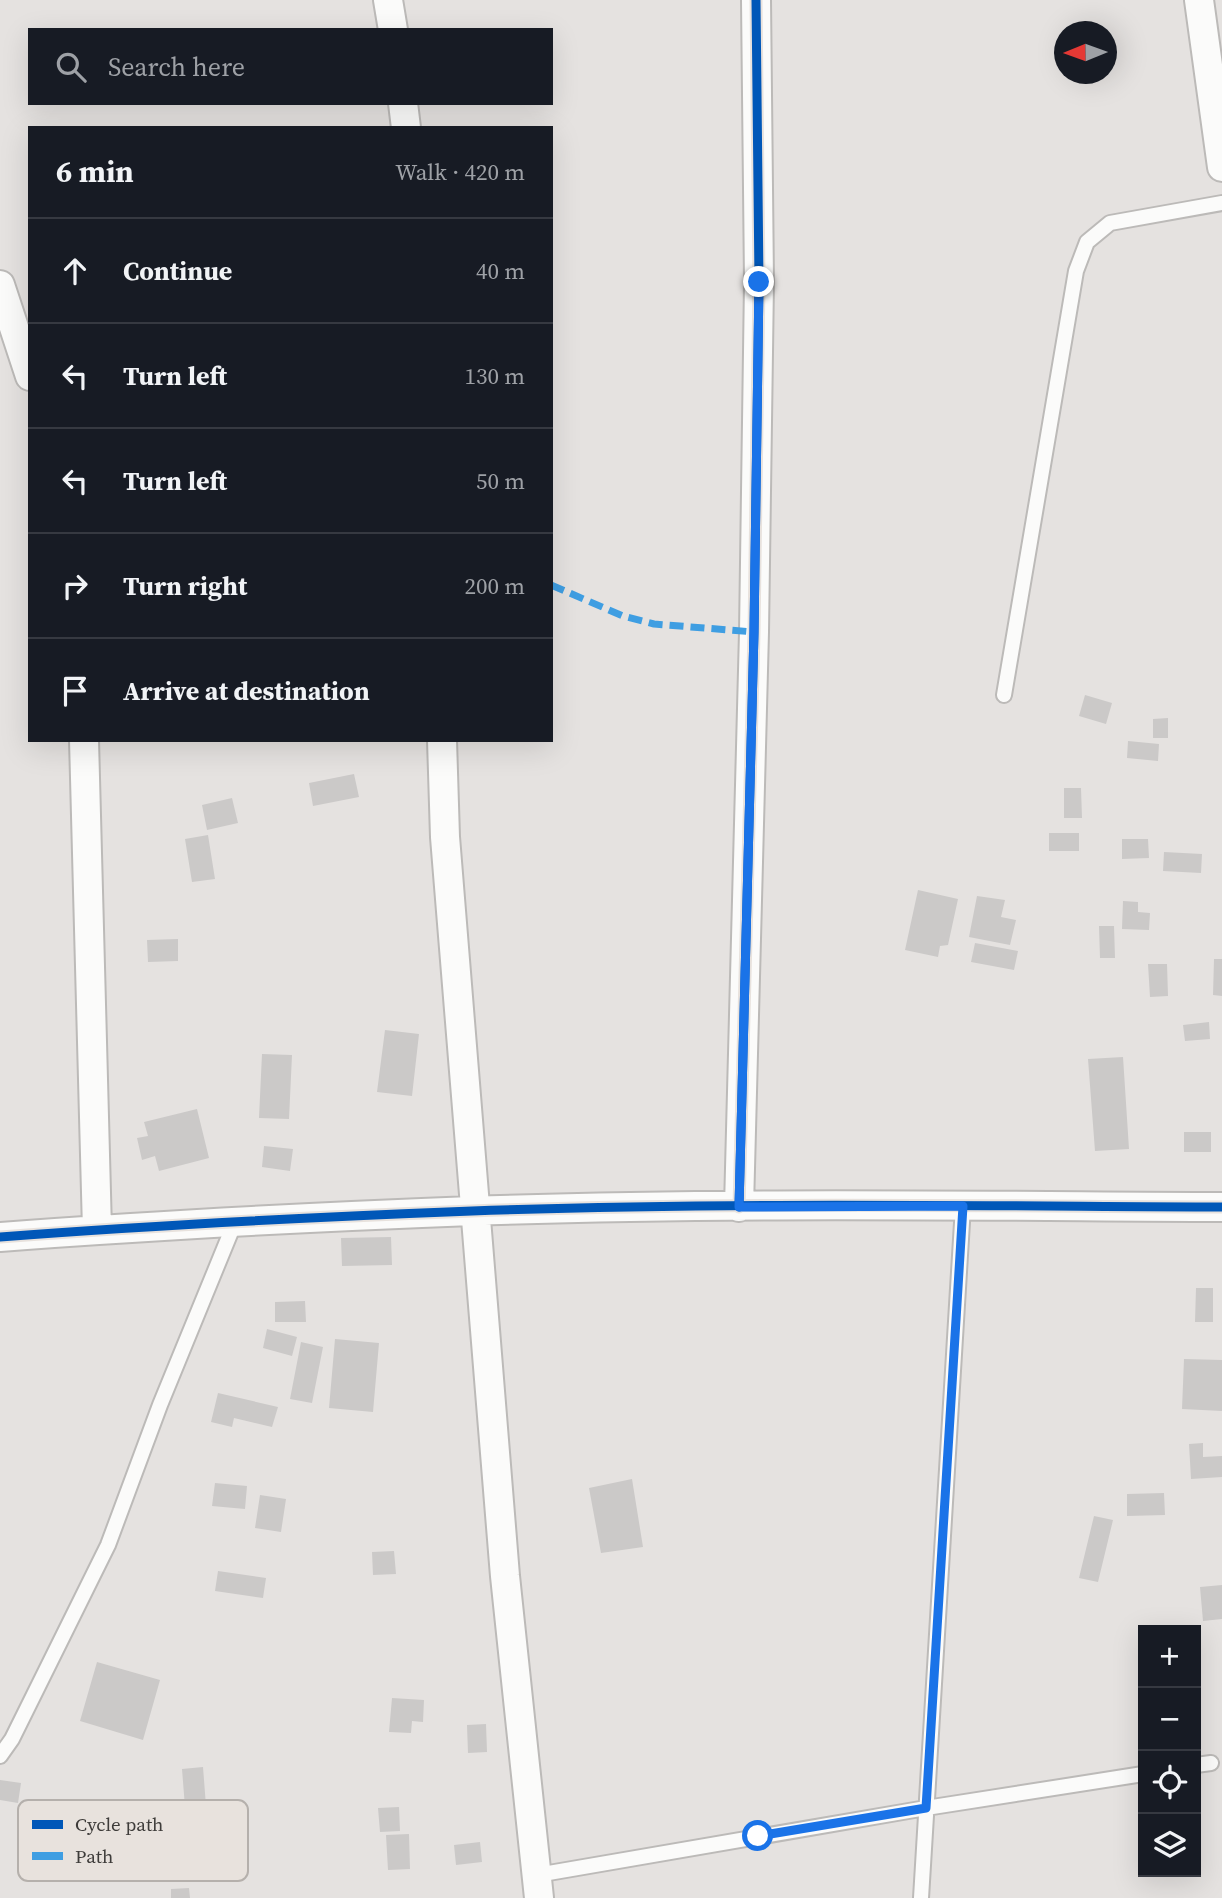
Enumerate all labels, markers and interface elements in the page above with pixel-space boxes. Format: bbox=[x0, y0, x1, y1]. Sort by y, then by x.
north arrow bbox=[1054, 21, 1117, 84]
search box bbox=[28, 28, 553, 105]
icon: search bbox=[52, 48, 90, 86]
text: Search here bbox=[108, 49, 245, 85]
text: 6 min bbox=[56, 151, 134, 192]
text: Walk · 420 m bbox=[395, 156, 525, 188]
icon: ahead bbox=[56, 252, 94, 290]
text: Continue bbox=[123, 253, 232, 289]
text: 40 m bbox=[476, 255, 525, 287]
route end bbox=[743, 266, 774, 297]
icon: left bbox=[56, 357, 94, 395]
text: Turn left bbox=[123, 358, 227, 394]
text: 130 m bbox=[464, 360, 525, 392]
icon: left bbox=[56, 462, 94, 500]
text: Turn left bbox=[123, 463, 227, 499]
text: 50 m bbox=[476, 465, 525, 497]
icon: right bbox=[56, 567, 94, 605]
text: Turn right bbox=[123, 568, 247, 604]
text: 200 m bbox=[464, 570, 525, 602]
icon: arrive bbox=[56, 672, 94, 710]
text: Arrive at destination bbox=[123, 673, 370, 709]
map controls bbox=[1138, 1625, 1201, 1877]
button: + bbox=[1138, 1625, 1201, 1688]
button: − bbox=[1138, 1688, 1201, 1751]
button: locate bbox=[1138, 1751, 1201, 1814]
legend bbox=[18, 1800, 248, 1881]
text: Cycle path bbox=[75, 1811, 164, 1837]
button: layers bbox=[1138, 1814, 1201, 1877]
route start bbox=[742, 1820, 773, 1851]
text: Path bbox=[75, 1843, 113, 1869]

